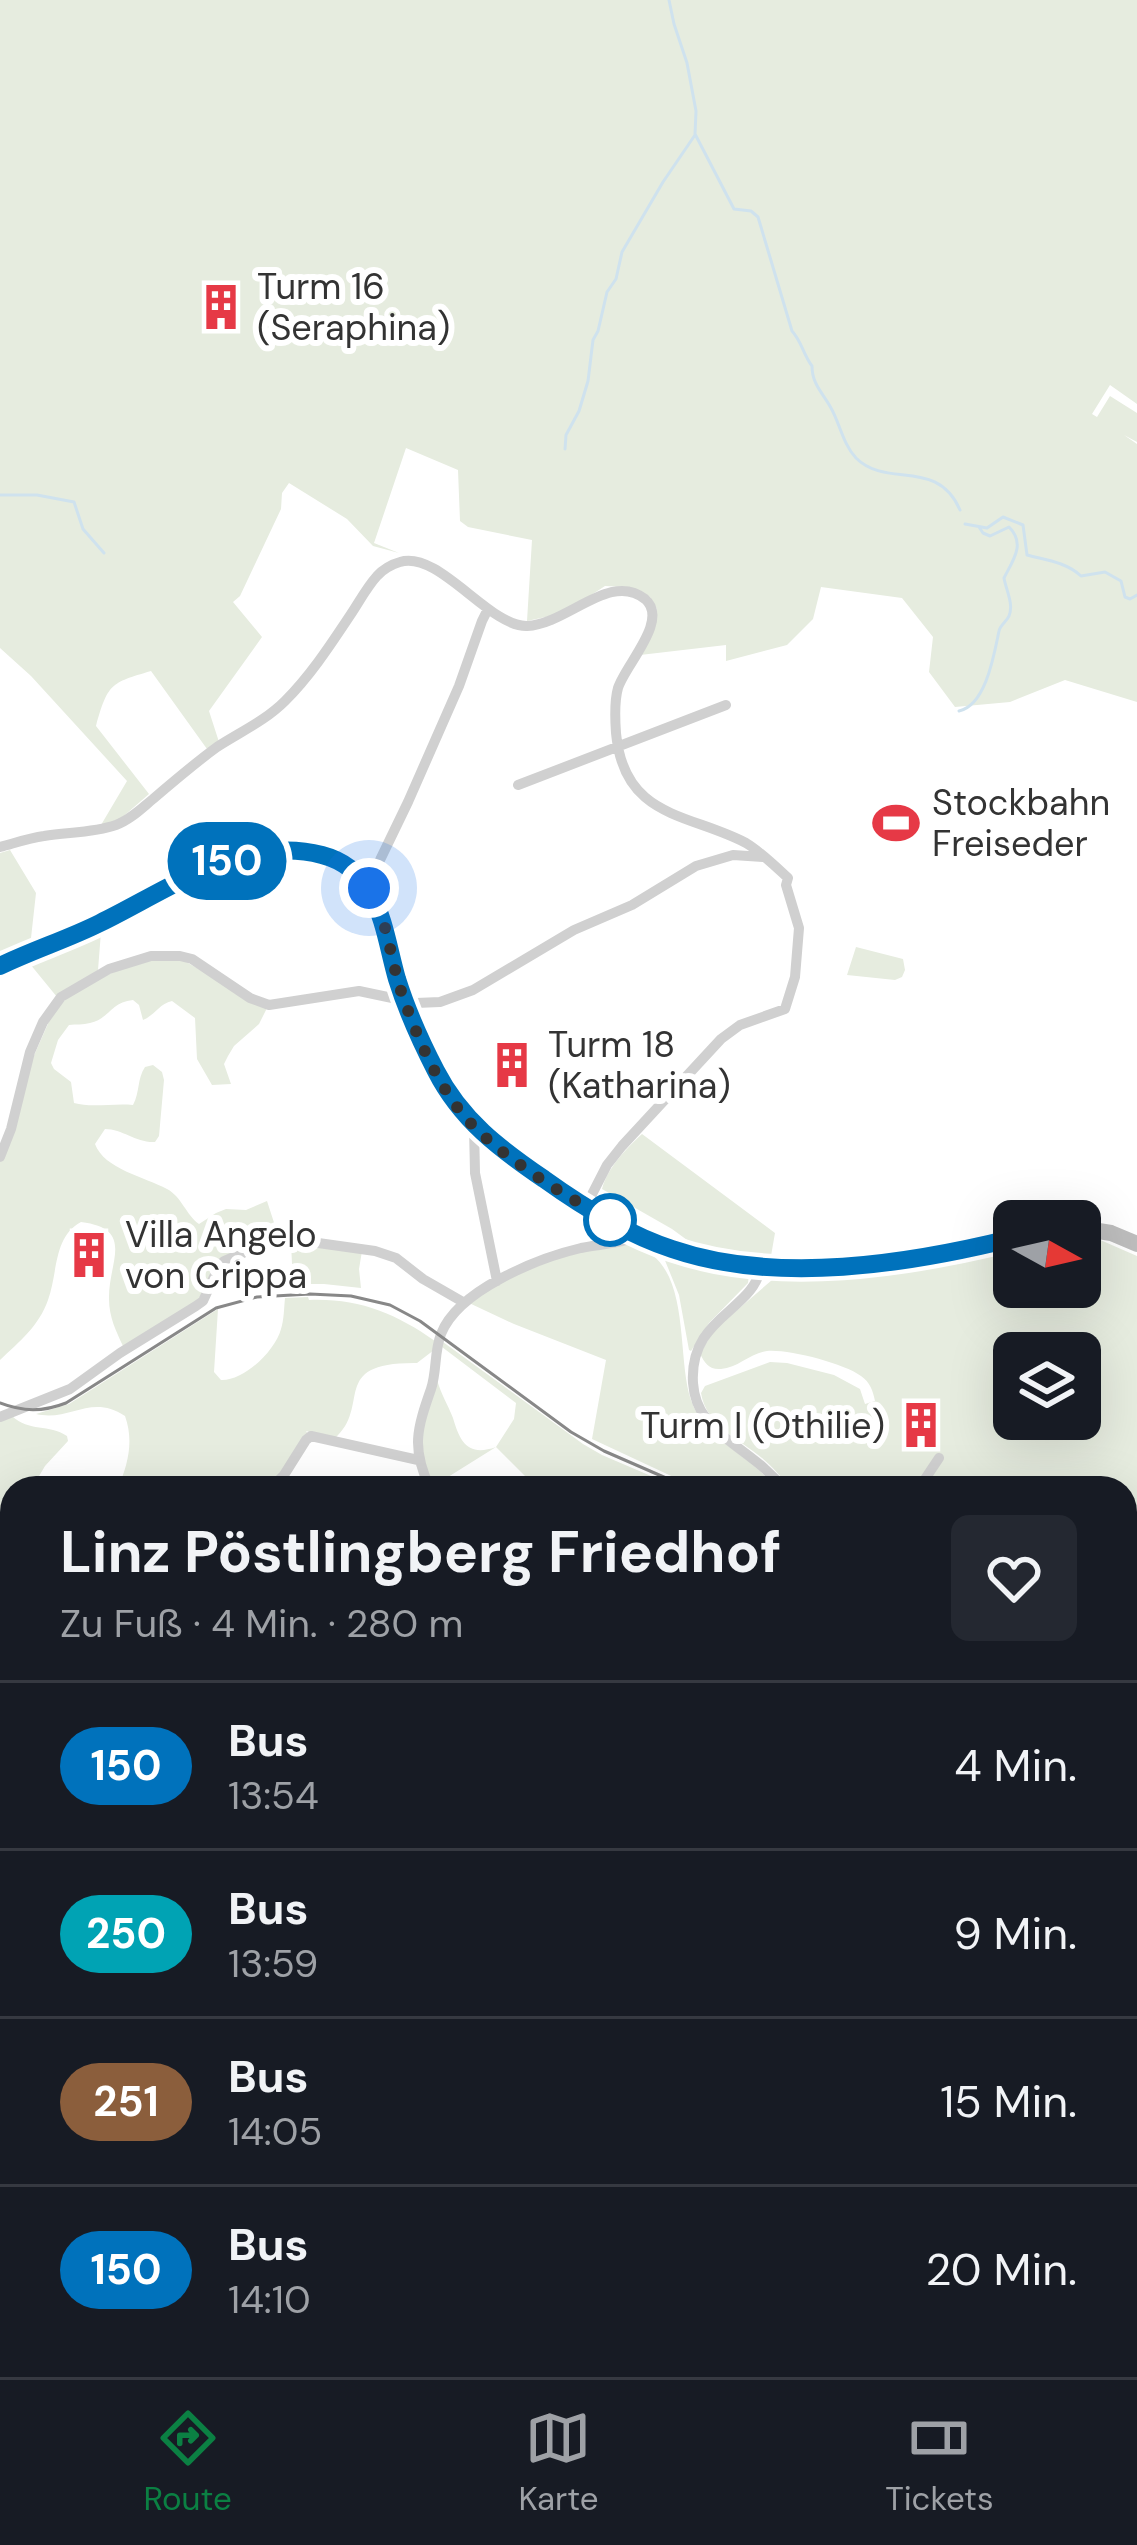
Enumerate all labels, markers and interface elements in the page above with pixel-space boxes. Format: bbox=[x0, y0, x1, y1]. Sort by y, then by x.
place label: Turm 16 (Seraphina) bbox=[257, 263, 450, 351]
building icon: Turm 16 (Seraphina) bbox=[196, 282, 246, 332]
place label: Stockbahn Freiseder bbox=[932, 779, 1110, 867]
sports icon: Stockbahn Freiseder bbox=[871, 798, 921, 848]
line badge: 150 bbox=[158, 822, 296, 900]
text: 150 bbox=[192, 833, 262, 888]
your location bbox=[339, 858, 399, 918]
place label: Turm 18 (Katharina) bbox=[548, 1021, 731, 1109]
building icon: Turm 18 (Katharina) bbox=[487, 1040, 537, 1090]
unlabelled marker bbox=[585, 1195, 635, 1245]
north arrow bbox=[993, 1200, 1101, 1308]
map controls bbox=[993, 1200, 1101, 1440]
place label: Villa Angelo von Crippa bbox=[125, 1211, 317, 1299]
building icon: Villa Angelo von Crippa bbox=[64, 1230, 114, 1280]
button: layers bbox=[993, 1332, 1101, 1440]
building icon: Turm I (Othilie) bbox=[896, 1400, 946, 1450]
place label: Turm I (Othilie) bbox=[640, 1402, 885, 1449]
text: Linz Pöstlingberg Friedhof bbox=[60, 1515, 781, 1590]
button: heart bbox=[951, 1515, 1077, 1641]
text: Zu Fuß · 4 Min. · 280 m bbox=[60, 1598, 463, 1649]
text: Bus bbox=[228, 1711, 308, 1770]
text: 4 Min. bbox=[954, 1736, 1077, 1795]
text: 150 bbox=[91, 1738, 161, 1793]
text: 13:54 bbox=[228, 1770, 319, 1821]
text: Bus bbox=[228, 1879, 308, 1938]
text: 9 Min. bbox=[953, 1904, 1077, 1963]
text: 250 bbox=[86, 1906, 166, 1961]
text: 13:59 bbox=[228, 1938, 318, 1989]
text: Bus bbox=[228, 2047, 308, 2106]
text: 15 Min. bbox=[940, 2072, 1077, 2131]
text: 251 bbox=[93, 2074, 159, 2129]
text: 14:05 bbox=[228, 2106, 322, 2157]
text: Bus bbox=[228, 2215, 308, 2274]
text: 20 Min. bbox=[925, 2240, 1077, 2299]
text: 150 bbox=[91, 2242, 161, 2297]
text: 14:10 bbox=[228, 2274, 311, 2325]
tab: Route bbox=[143, 2405, 232, 2520]
tab: Karte bbox=[518, 2405, 598, 2520]
tab: Tickets bbox=[885, 2405, 994, 2520]

